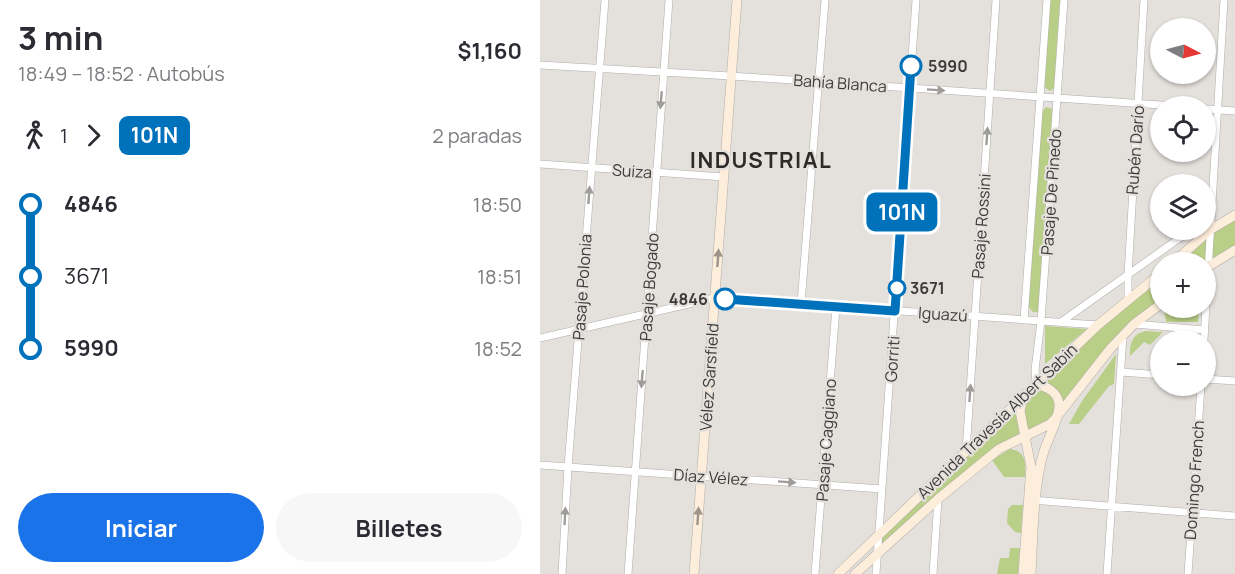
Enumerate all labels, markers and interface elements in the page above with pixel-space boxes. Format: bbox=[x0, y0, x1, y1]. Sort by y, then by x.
text: 3 min bbox=[18, 15, 103, 60]
north arrow bbox=[1150, 18, 1216, 84]
map controls bbox=[1150, 18, 1216, 396]
text: $1,160 bbox=[458, 36, 522, 66]
marker: 5990 bbox=[900, 55, 922, 77]
place label: 5990 bbox=[928, 55, 968, 77]
text: 18:49 – 18:52 · Autobús bbox=[18, 60, 225, 87]
street label: Bahía Blanca bbox=[793, 69, 887, 97]
one-way arrow bbox=[927, 85, 946, 95]
one-way arrow bbox=[656, 91, 666, 110]
button: locate bbox=[1150, 96, 1216, 162]
street label: Rubén Darío bbox=[1121, 105, 1149, 195]
icon: walk bbox=[18, 119, 51, 152]
icon: forward bbox=[77, 119, 110, 152]
text: 101N bbox=[131, 121, 178, 149]
text: 1 bbox=[60, 122, 68, 149]
text: 2 paradas bbox=[432, 122, 522, 149]
one-way arrow bbox=[983, 126, 992, 145]
street label: Pasaje De Pinedo bbox=[1036, 128, 1066, 256]
district label: INDUSTRIAL bbox=[690, 145, 832, 175]
street label: Suiza bbox=[611, 159, 653, 183]
street label: Pasaje Rossini bbox=[966, 173, 996, 279]
button: layers bbox=[1150, 174, 1216, 240]
one-way arrow bbox=[584, 186, 594, 205]
text: 4846 bbox=[64, 189, 118, 219]
text: 18:50 bbox=[473, 191, 522, 218]
line badge: 101N bbox=[860, 192, 944, 232]
text: 101N bbox=[878, 198, 926, 226]
street label: Pasaje Bogado bbox=[634, 232, 664, 342]
street label: Pasaje Polonia bbox=[567, 233, 597, 341]
one-way arrow bbox=[713, 249, 722, 268]
button: + bbox=[1150, 252, 1216, 318]
text: 3671 bbox=[64, 261, 109, 291]
text: 18:51 bbox=[477, 263, 522, 290]
place label: 3671 bbox=[910, 277, 945, 299]
marker: 3671 bbox=[888, 279, 906, 297]
place label: 4846 bbox=[669, 288, 708, 310]
marker: 4846 bbox=[714, 288, 736, 310]
street label: Iguazú bbox=[918, 301, 968, 327]
street label: Vélez Sarsfield bbox=[694, 322, 724, 432]
button: − bbox=[1150, 330, 1216, 396]
text: 5990 bbox=[64, 333, 119, 363]
text: 18:52 bbox=[474, 335, 522, 362]
street label: Gorriti bbox=[879, 335, 905, 383]
street label: Avenida Travesía Albert Sabin bbox=[912, 338, 1082, 504]
one-way arrow bbox=[637, 369, 647, 388]
street label: Pasaje Caggiano bbox=[811, 378, 841, 502]
one-way arrow bbox=[965, 384, 975, 403]
street label: Domingo French bbox=[1179, 420, 1209, 540]
street label: Díaz Vélez bbox=[673, 463, 749, 491]
one-way arrow bbox=[777, 477, 796, 487]
button: Iniciar bbox=[18, 493, 264, 562]
button: Billetes bbox=[276, 493, 522, 562]
one-way arrow bbox=[561, 506, 570, 525]
one-way arrow bbox=[693, 506, 703, 525]

